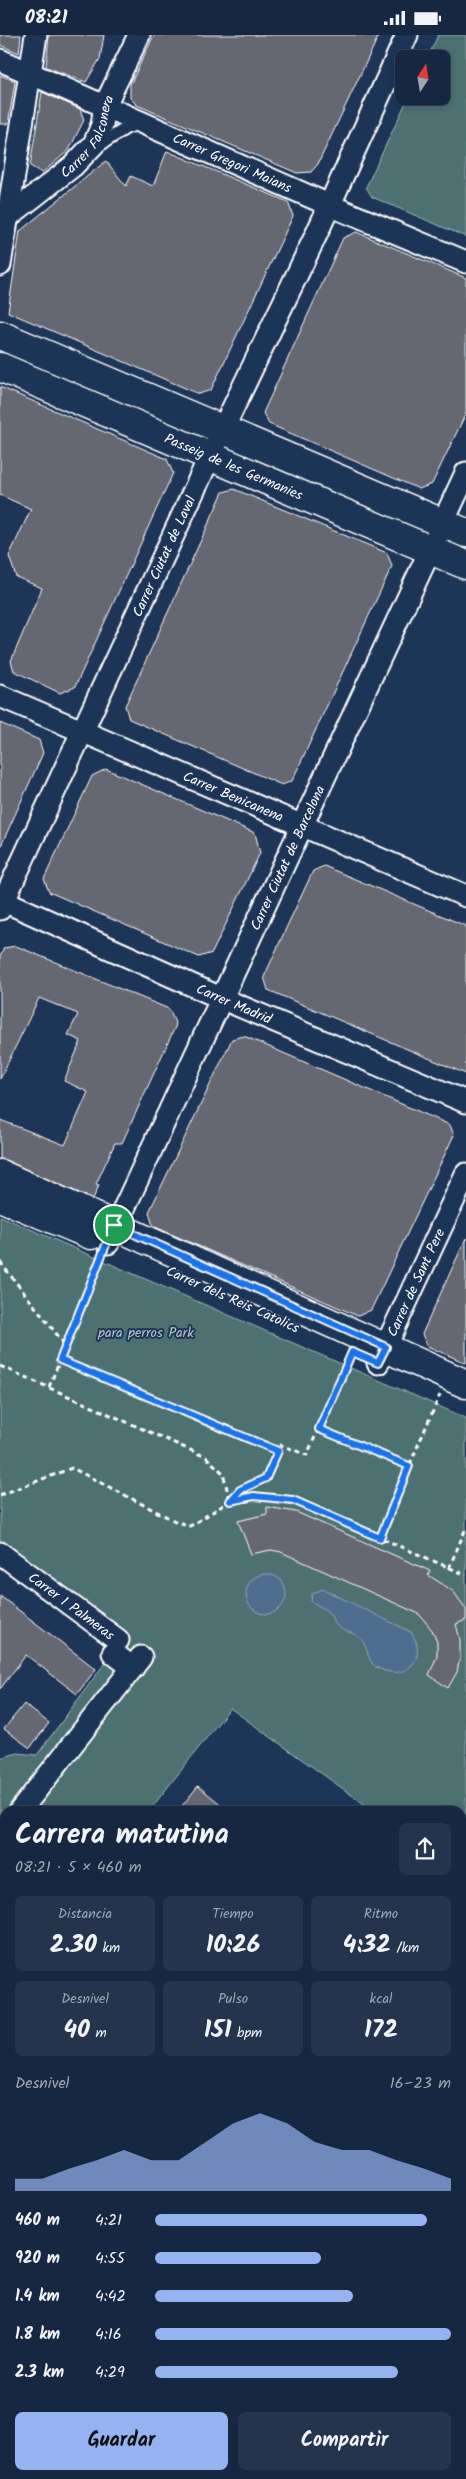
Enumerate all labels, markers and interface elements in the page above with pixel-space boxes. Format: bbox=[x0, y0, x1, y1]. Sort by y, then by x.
text: 08:21 bbox=[25, 3, 67, 33]
north arrow bbox=[395, 50, 450, 105]
map controls bbox=[395, 50, 450, 105]
street label: Carrer Falconera bbox=[56, 91, 120, 184]
street label: Carrer Gregori Maians bbox=[169, 127, 295, 199]
street label: Passeig de les Germanies bbox=[161, 428, 306, 506]
street label: Carrer Ciutat de Laval bbox=[127, 492, 202, 621]
street label: Carrer Benicanena bbox=[179, 766, 287, 828]
street label: Carrer Ciutat de Barcelona bbox=[245, 782, 331, 934]
street label: Carrer Madrid bbox=[192, 978, 276, 1031]
pin bbox=[93, 1204, 135, 1246]
icon: arrive bbox=[100, 1211, 128, 1239]
street label: Carrer de Sant Pere bbox=[382, 1224, 451, 1340]
street label: Carrer dels Reis Catolics bbox=[162, 1261, 303, 1339]
park label: para perros Park bbox=[97, 1322, 194, 1344]
street label: Carrer 1 Palmeras bbox=[23, 1567, 119, 1646]
text: Carrera matutina bbox=[15, 1813, 229, 1858]
button: share bbox=[399, 1823, 451, 1875]
text: 08:21 · 5 × 460 m bbox=[15, 1855, 142, 1880]
text: Distancia bbox=[58, 1903, 112, 1925]
text: Tiempo bbox=[212, 1903, 254, 1925]
text: Ritmo bbox=[364, 1903, 398, 1925]
text: 2.30 bbox=[50, 1925, 97, 1965]
text: 10:26 bbox=[206, 1925, 260, 1965]
text: 4:32 bbox=[343, 1925, 391, 1965]
text: km bbox=[97, 1937, 120, 1959]
text: /km bbox=[391, 1937, 419, 1959]
text: Desnivel bbox=[61, 1988, 109, 2010]
text: Pulso bbox=[218, 1988, 248, 2010]
text: kcal bbox=[370, 1988, 392, 2010]
text: 40 bbox=[63, 2010, 90, 2050]
text: 151 bbox=[204, 2010, 231, 2050]
text: 172 bbox=[364, 2010, 398, 2050]
text: m bbox=[90, 2022, 107, 2044]
text: bpm bbox=[231, 2022, 262, 2044]
text: Desnivel bbox=[15, 2071, 70, 2096]
text: 16–23 m bbox=[390, 2071, 451, 2096]
text: 460 m bbox=[15, 2208, 60, 2233]
text: 4:21 bbox=[95, 2208, 122, 2233]
text: 920 m bbox=[15, 2246, 60, 2271]
text: 4:55 bbox=[95, 2246, 125, 2271]
text: 1.4 km bbox=[15, 2284, 60, 2309]
text: 4:42 bbox=[95, 2284, 126, 2309]
text: 1.8 km bbox=[15, 2322, 60, 2347]
text: 4:16 bbox=[95, 2322, 122, 2347]
text: 2.3 km bbox=[15, 2360, 64, 2385]
text: 4:29 bbox=[95, 2360, 125, 2385]
button: Guardar bbox=[15, 2412, 228, 2470]
button: Compartir bbox=[238, 2412, 451, 2470]

